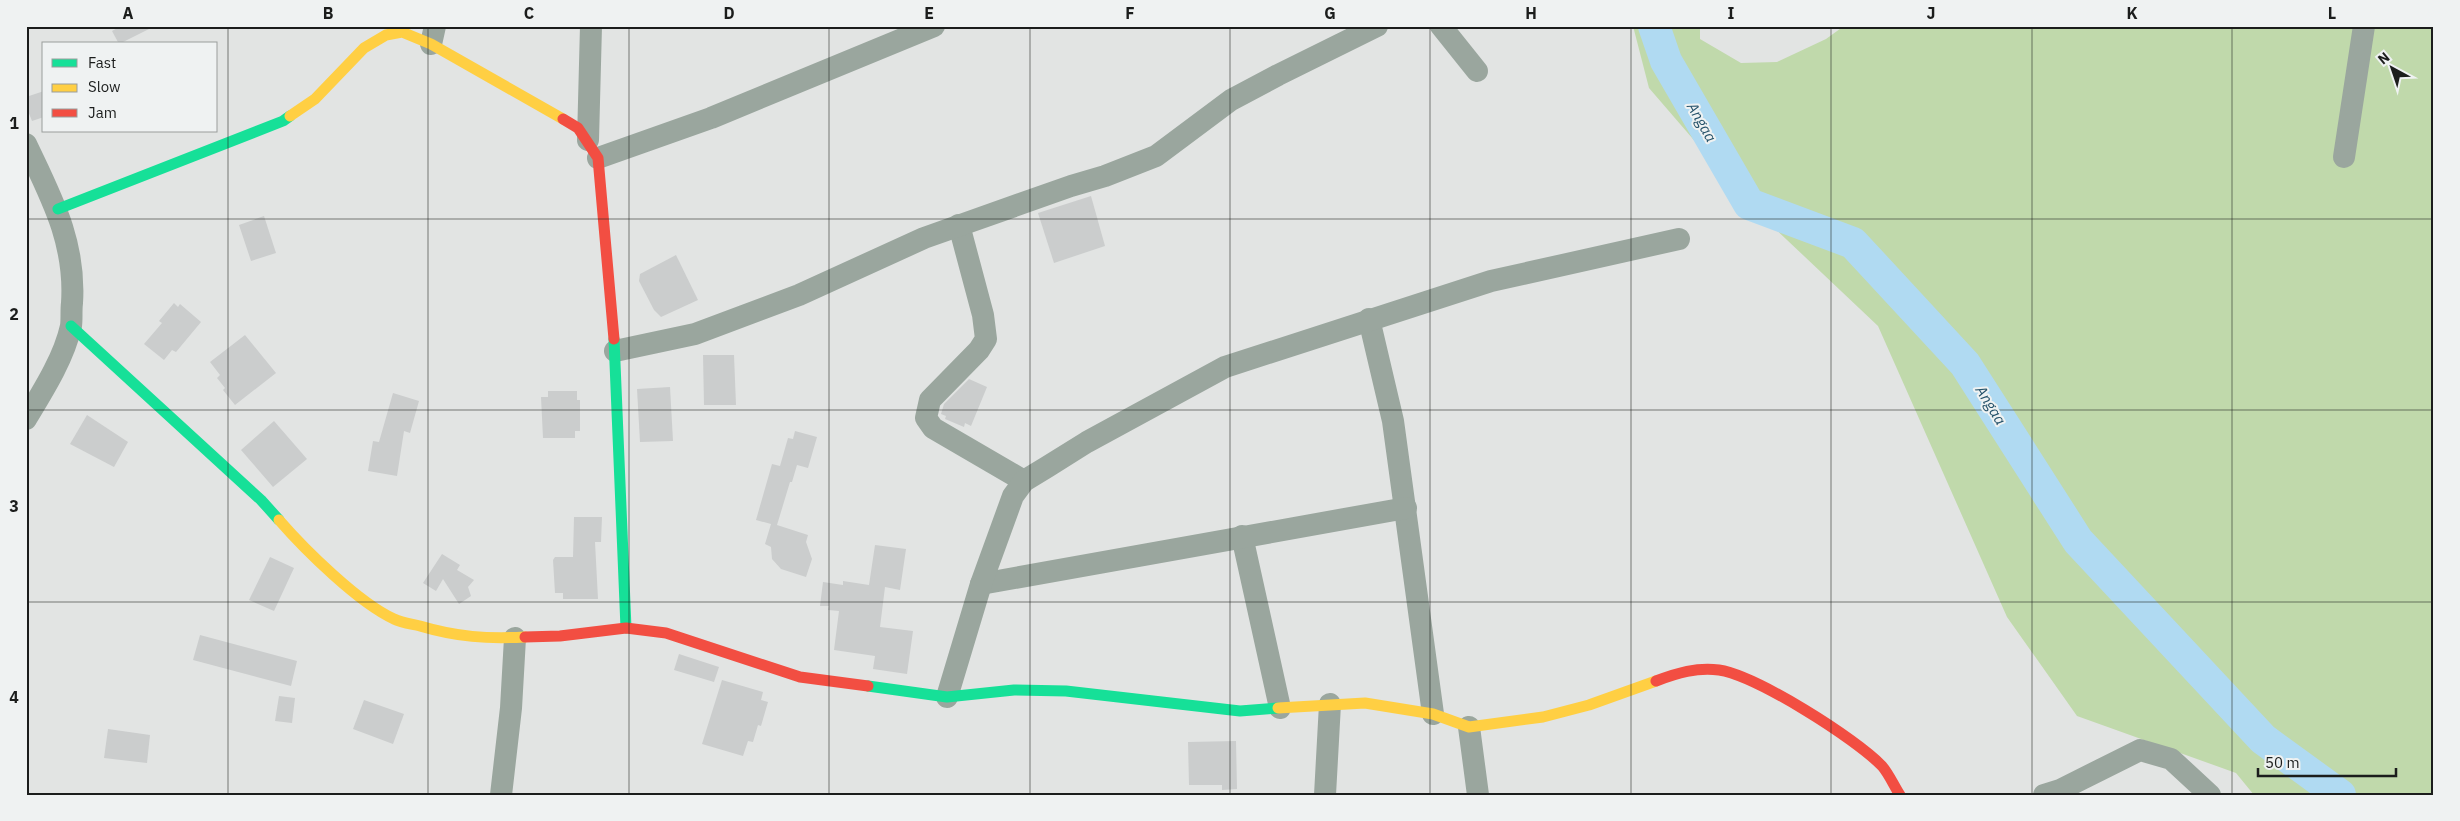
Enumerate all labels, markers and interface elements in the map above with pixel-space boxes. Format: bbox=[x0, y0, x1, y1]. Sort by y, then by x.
text: A bbox=[123, 3, 134, 23]
text: B bbox=[323, 3, 334, 23]
text: C bbox=[524, 3, 534, 23]
text: D bbox=[723, 3, 735, 23]
text: E bbox=[924, 3, 934, 23]
text: F bbox=[1125, 3, 1135, 23]
text: G bbox=[1324, 3, 1336, 23]
text: H bbox=[1525, 3, 1537, 23]
text: I bbox=[1728, 3, 1735, 23]
text: J bbox=[1927, 3, 1935, 23]
text: K bbox=[2126, 3, 2138, 23]
text: L bbox=[2328, 3, 2336, 23]
legend bbox=[42, 42, 218, 132]
north arrow bbox=[2368, 42, 2418, 92]
text: N bbox=[2374, 48, 2393, 68]
text: Fast bbox=[88, 53, 116, 72]
text: Slow bbox=[88, 77, 121, 96]
water label: Angaa bbox=[1683, 98, 1721, 146]
text: Jam bbox=[88, 103, 117, 122]
text: 1 bbox=[9, 113, 19, 133]
text: 2 bbox=[9, 304, 19, 324]
water label: Angaa bbox=[1971, 381, 2011, 428]
text: 3 bbox=[9, 496, 19, 516]
text: 4 bbox=[9, 687, 19, 707]
scale bar bbox=[2258, 746, 2395, 778]
text: 50 m bbox=[2265, 753, 2300, 772]

